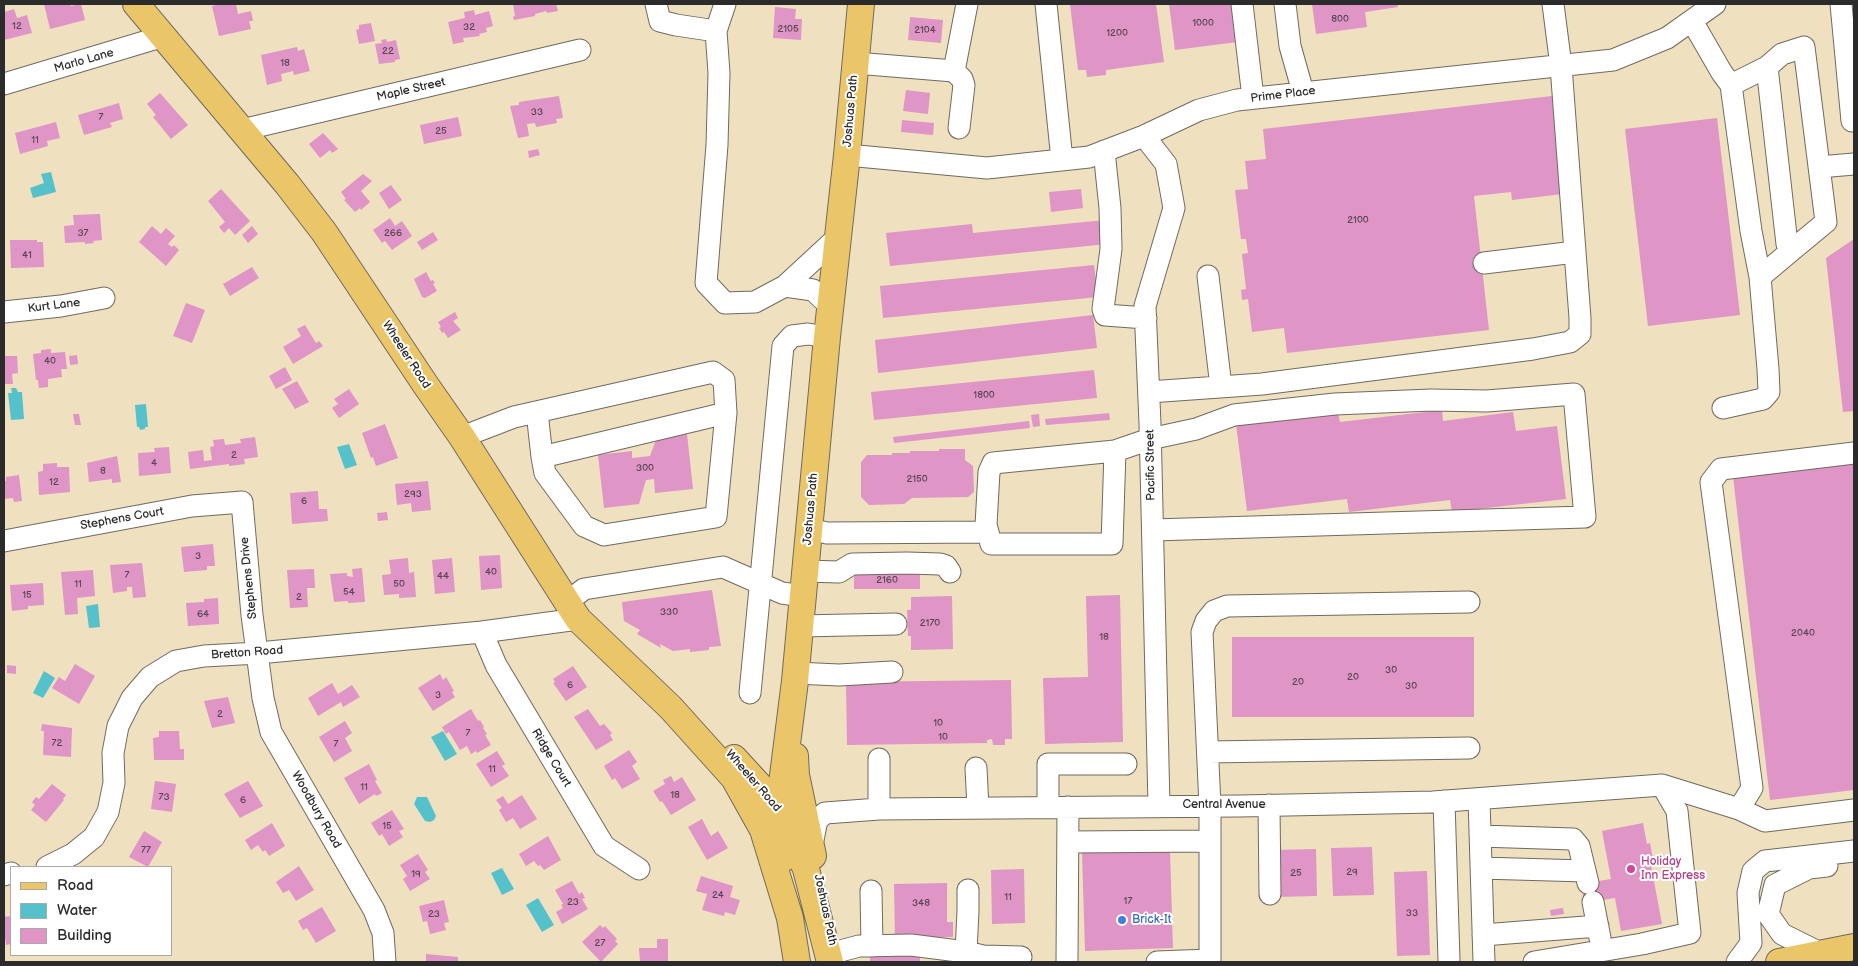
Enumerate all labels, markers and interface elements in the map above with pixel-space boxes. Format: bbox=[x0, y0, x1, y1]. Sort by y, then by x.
house number: 800 bbox=[1331, 13, 1349, 25]
house number: 1000 bbox=[1192, 17, 1214, 29]
house number: 12 bbox=[12, 20, 22, 32]
house number: 32 bbox=[463, 21, 475, 33]
house number: 2105 bbox=[777, 23, 799, 35]
house number: 2104 bbox=[914, 24, 936, 36]
house number: 1200 bbox=[1106, 27, 1128, 39]
house number: 22 bbox=[382, 45, 394, 57]
street label: Marlo Lane bbox=[53, 46, 115, 76]
house number: 18 bbox=[280, 57, 290, 69]
street label: Joshuas Path bbox=[841, 74, 861, 148]
street label: Maple Street bbox=[375, 75, 447, 105]
street label: Prime Place bbox=[1250, 84, 1316, 106]
house number: 33 bbox=[531, 106, 543, 118]
house number: 7 bbox=[99, 111, 103, 123]
house number: 25 bbox=[435, 125, 447, 137]
house number: 11 bbox=[31, 134, 39, 146]
house number: 2100 bbox=[1347, 214, 1369, 226]
house number: 37 bbox=[77, 227, 89, 239]
house number: 266 bbox=[384, 227, 402, 239]
house number: 41 bbox=[22, 249, 32, 261]
street label: Kurt Lane bbox=[27, 296, 81, 316]
street label: Wheeler Road bbox=[379, 319, 433, 391]
house number: 40 bbox=[44, 355, 56, 367]
house number: 1800 bbox=[973, 389, 995, 401]
street label: Pacific Street bbox=[1143, 429, 1159, 501]
house number: 2 bbox=[231, 449, 237, 461]
house number: 4 bbox=[151, 457, 157, 469]
house number: 300 bbox=[636, 462, 654, 474]
house number: 8 bbox=[100, 465, 106, 477]
street label: Joshuas Path bbox=[801, 472, 821, 546]
house number: 2150 bbox=[906, 473, 928, 485]
house number: 12 bbox=[49, 476, 59, 488]
house number: 293 bbox=[404, 488, 422, 500]
house number: 6 bbox=[301, 495, 307, 507]
street label: Stephens Court bbox=[79, 505, 165, 533]
street label: Stephens Drive bbox=[238, 536, 260, 620]
house number: 3 bbox=[195, 550, 201, 562]
house number: 40 bbox=[485, 566, 497, 578]
house number: 7 bbox=[125, 569, 129, 581]
house number: 44 bbox=[437, 570, 449, 582]
house number: 2160 bbox=[876, 574, 898, 586]
house number: 11 bbox=[74, 578, 82, 590]
house number: 50 bbox=[393, 578, 405, 590]
house number: 54 bbox=[343, 586, 355, 598]
house number: 15 bbox=[22, 589, 32, 601]
house number: 2 bbox=[296, 591, 302, 603]
house number: 330 bbox=[660, 606, 678, 618]
house number: 64 bbox=[197, 608, 209, 620]
house number: 2170 bbox=[920, 617, 940, 629]
house number: 2040 bbox=[1791, 627, 1815, 639]
house number: 18 bbox=[1099, 631, 1109, 643]
street label: Bretton Road bbox=[210, 643, 284, 663]
house number: 30 bbox=[1385, 664, 1397, 676]
house number: 20 bbox=[1347, 671, 1359, 683]
house number: 20 bbox=[1292, 676, 1304, 688]
house number: 6 bbox=[567, 679, 573, 691]
house number: 30 bbox=[1405, 680, 1417, 692]
house number: 3 bbox=[435, 689, 441, 701]
house number: 2 bbox=[217, 708, 223, 720]
house number: 10 bbox=[933, 717, 943, 729]
street label: Ridge Court bbox=[528, 726, 574, 790]
house number: 7 bbox=[466, 727, 470, 739]
house number: 10 bbox=[938, 731, 948, 743]
house number: 72 bbox=[52, 737, 62, 749]
house number: 7 bbox=[334, 738, 338, 750]
street label: Wheeler Road bbox=[722, 747, 784, 815]
house number: 11 bbox=[488, 763, 496, 775]
street label: Woodbury Road bbox=[288, 769, 344, 851]
house number: 11 bbox=[360, 781, 368, 793]
house number: 18 bbox=[670, 789, 680, 801]
house number: 73 bbox=[158, 791, 170, 803]
house number: 6 bbox=[240, 794, 246, 806]
street label: Central Avenue bbox=[1182, 798, 1266, 812]
house number: 15 bbox=[382, 820, 392, 832]
house number: 77 bbox=[141, 844, 151, 856]
place label: Holiday Inn Express bbox=[1641, 855, 1705, 883]
marker: Holiday Inn Express bbox=[1625, 863, 1637, 875]
legend bbox=[10, 866, 172, 956]
house number: 29 bbox=[1346, 866, 1358, 878]
house number: 25 bbox=[1290, 867, 1302, 879]
house number: 19 bbox=[411, 868, 421, 880]
street label: Joshuas Path bbox=[810, 873, 840, 947]
text: Road bbox=[57, 876, 93, 895]
house number: 24 bbox=[712, 889, 724, 901]
house number: 11 bbox=[1004, 891, 1012, 903]
house number: 17 bbox=[1124, 895, 1132, 907]
house number: 23 bbox=[567, 896, 579, 908]
house number: 348 bbox=[912, 897, 930, 909]
text: Water bbox=[57, 901, 97, 920]
house number: 33 bbox=[1406, 907, 1418, 919]
house number: 23 bbox=[428, 908, 440, 920]
place label: Brick-It bbox=[1132, 913, 1171, 927]
marker: Brick-It bbox=[1116, 914, 1128, 926]
text: Building bbox=[57, 926, 112, 945]
house number: 27 bbox=[595, 937, 605, 949]

